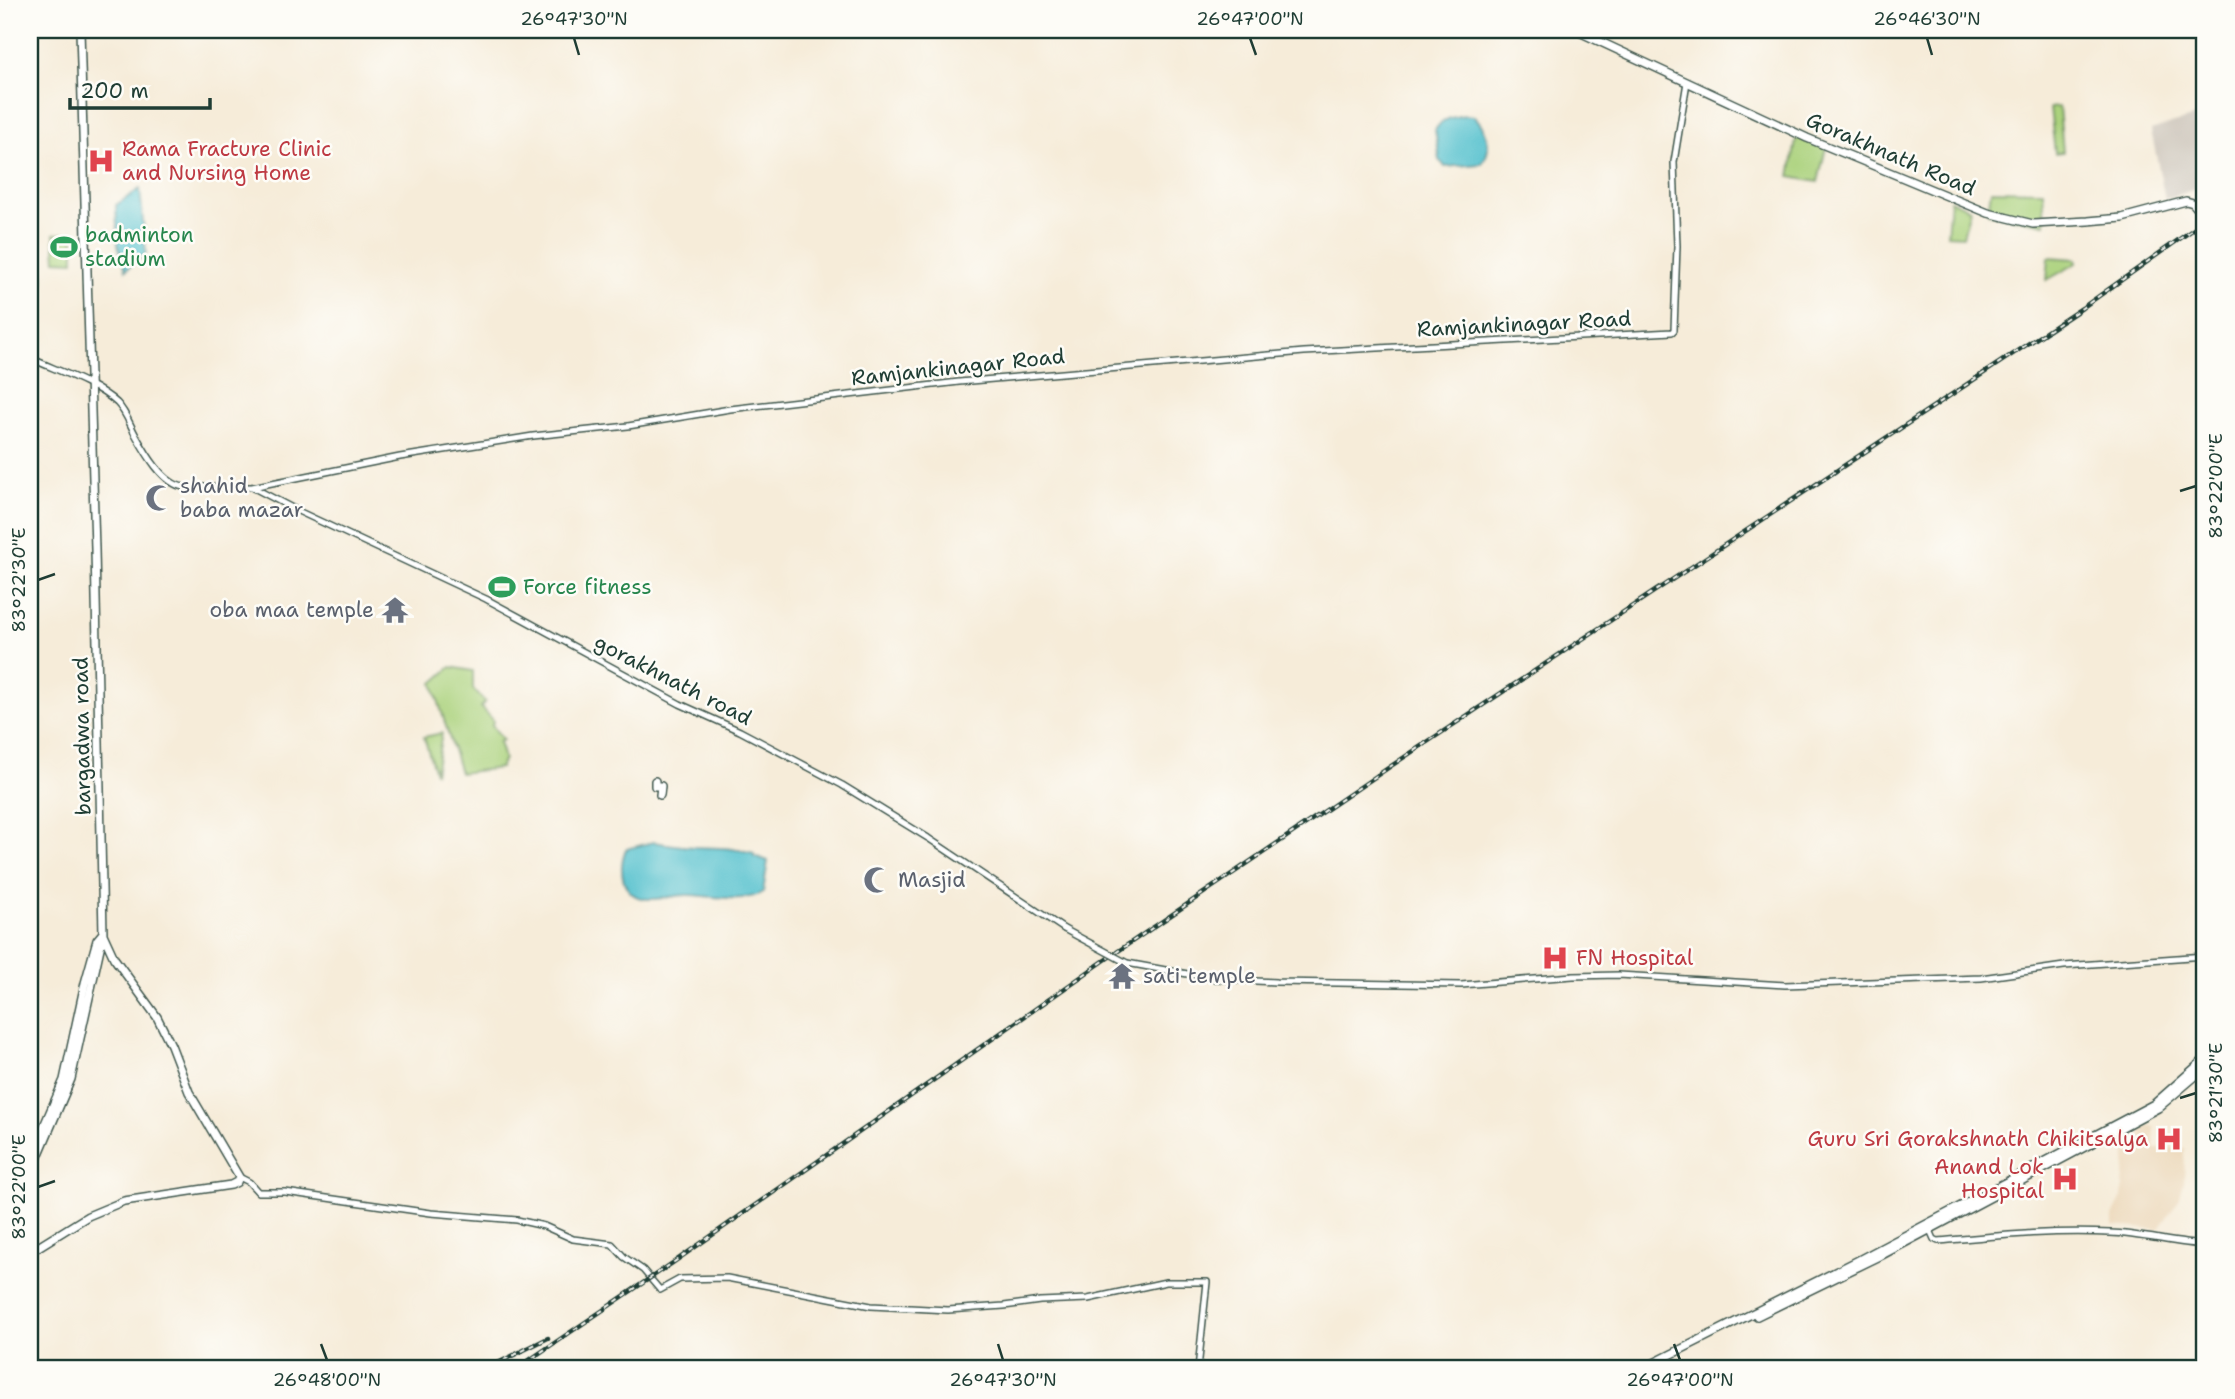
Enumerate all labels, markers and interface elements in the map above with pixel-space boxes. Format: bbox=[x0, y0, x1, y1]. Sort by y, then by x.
text: 26°47'30"N bbox=[520, 7, 628, 31]
text: 26°47'00"N bbox=[1196, 7, 1304, 31]
text: 26°46'30"N bbox=[1873, 7, 1981, 31]
scale bar bbox=[70, 66, 210, 110]
text: 200 m bbox=[80, 77, 149, 105]
street label: Gorakhnath Road bbox=[1802, 106, 1980, 202]
place label: Rama Fracture Clinic and Nursing Home bbox=[122, 135, 332, 187]
hospital icon: Rama Fracture Clinic and Nursing Home bbox=[86, 146, 116, 176]
place label: badminton stadium bbox=[85, 221, 194, 273]
sports icon: badminton stadium bbox=[49, 232, 79, 262]
street label: Ramjankinagar Road bbox=[1416, 304, 1632, 344]
street label: Ramjankinagar Road bbox=[850, 342, 1066, 392]
text: 83°22'00"E bbox=[2204, 433, 2228, 539]
place label: shahid baba mazar bbox=[180, 472, 303, 524]
mosque icon: shahid baba mazar bbox=[144, 483, 174, 513]
text: 83°22'30"E bbox=[7, 527, 31, 633]
sports icon: Force fitness bbox=[487, 572, 517, 602]
place label: Force fitness bbox=[523, 573, 652, 601]
temple icon: oba maa temple bbox=[380, 595, 410, 625]
place label: oba maa temple bbox=[210, 596, 374, 624]
street label: gorakhnath road bbox=[589, 628, 757, 732]
street label: bargadwa road bbox=[67, 656, 97, 816]
mosque icon: Masjid bbox=[862, 865, 892, 895]
place label: Masjid bbox=[898, 866, 966, 894]
hospital icon: FN Hospital bbox=[1540, 943, 1570, 973]
place label: FN Hospital bbox=[1576, 944, 1694, 972]
temple icon: sati temple bbox=[1107, 961, 1137, 991]
place label: sati temple bbox=[1143, 962, 1256, 990]
text: 83°21'30"E bbox=[2204, 1043, 2228, 1143]
hospital icon: Guru Sri Gorakshnath Chikitsalya bbox=[2154, 1124, 2184, 1154]
place label: Guru Sri Gorakshnath Chikitsalya bbox=[1807, 1125, 2148, 1153]
text: 83°22'00"E bbox=[7, 1134, 31, 1240]
place label: Anand Lok Hospital bbox=[1934, 1153, 2045, 1205]
hospital icon: Anand Lok Hospital bbox=[2050, 1164, 2080, 1194]
text: 26°48'00"N bbox=[273, 1368, 381, 1392]
text: 26°47'30"N bbox=[949, 1368, 1057, 1392]
text: 26°47'00"N bbox=[1626, 1368, 1734, 1392]

